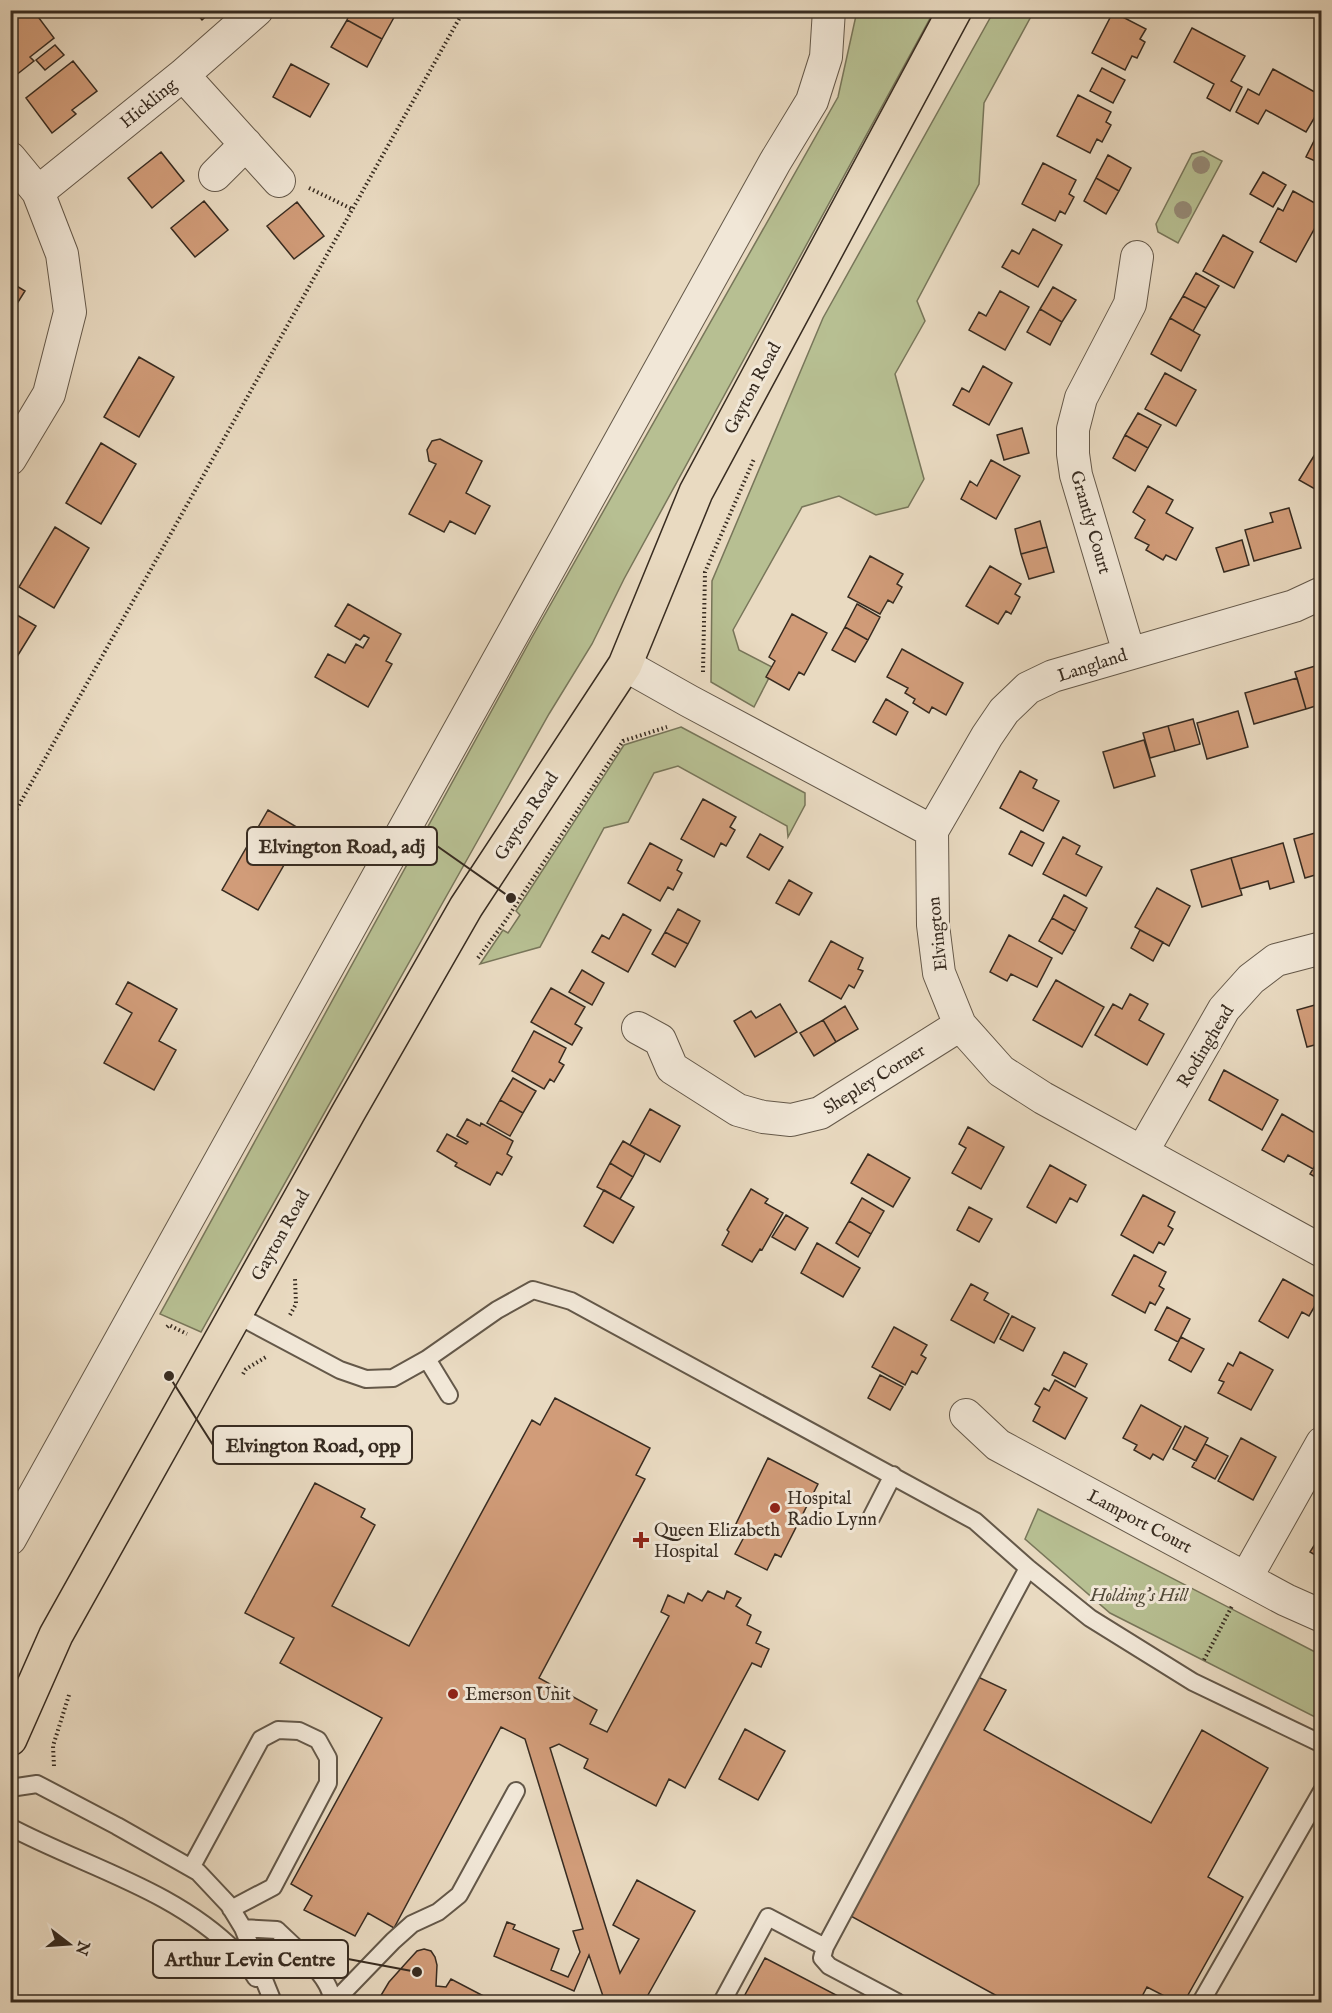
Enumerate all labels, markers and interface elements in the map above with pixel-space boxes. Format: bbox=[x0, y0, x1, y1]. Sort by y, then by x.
street label: Hickling bbox=[116, 74, 182, 134]
street label: Gayton Road bbox=[720, 338, 787, 439]
street label: Grantly Court bbox=[1064, 468, 1115, 577]
street label: Langland bbox=[1055, 644, 1131, 688]
street label: Gayton Road bbox=[490, 768, 565, 865]
callout: Elvington Road, adj bbox=[247, 827, 437, 865]
text: Elvington Road, adj bbox=[259, 835, 425, 860]
street label: Elvington bbox=[923, 895, 954, 972]
street label: Rodinghead bbox=[1173, 1001, 1240, 1092]
street label: Shepley Corner bbox=[819, 1040, 930, 1121]
street label: Gayton Road bbox=[247, 1186, 316, 1285]
callout: Elvington Road, opp bbox=[213, 1426, 412, 1464]
text: Elvington Road, opp bbox=[225, 1434, 401, 1459]
street label: Lamport Court bbox=[1083, 1485, 1196, 1560]
place label: Hospital Radio Lynn bbox=[787, 1488, 877, 1532]
marker: Hospital Radio Lynn bbox=[768, 1501, 782, 1515]
place label: Queen Elizabeth Hospital bbox=[654, 1520, 781, 1564]
marker: Queen Elizabeth Hospital bbox=[632, 1531, 650, 1549]
park label: Holding's Hill bbox=[1089, 1585, 1190, 1608]
place label: Emerson Unit bbox=[465, 1684, 571, 1707]
marker: Emerson Unit bbox=[446, 1687, 460, 1701]
north arrow bbox=[39, 1914, 99, 1974]
text: N bbox=[70, 1937, 93, 1957]
callout: Arthur Levin Centre bbox=[153, 1940, 348, 1978]
text: Arthur Levin Centre bbox=[164, 1948, 336, 1973]

